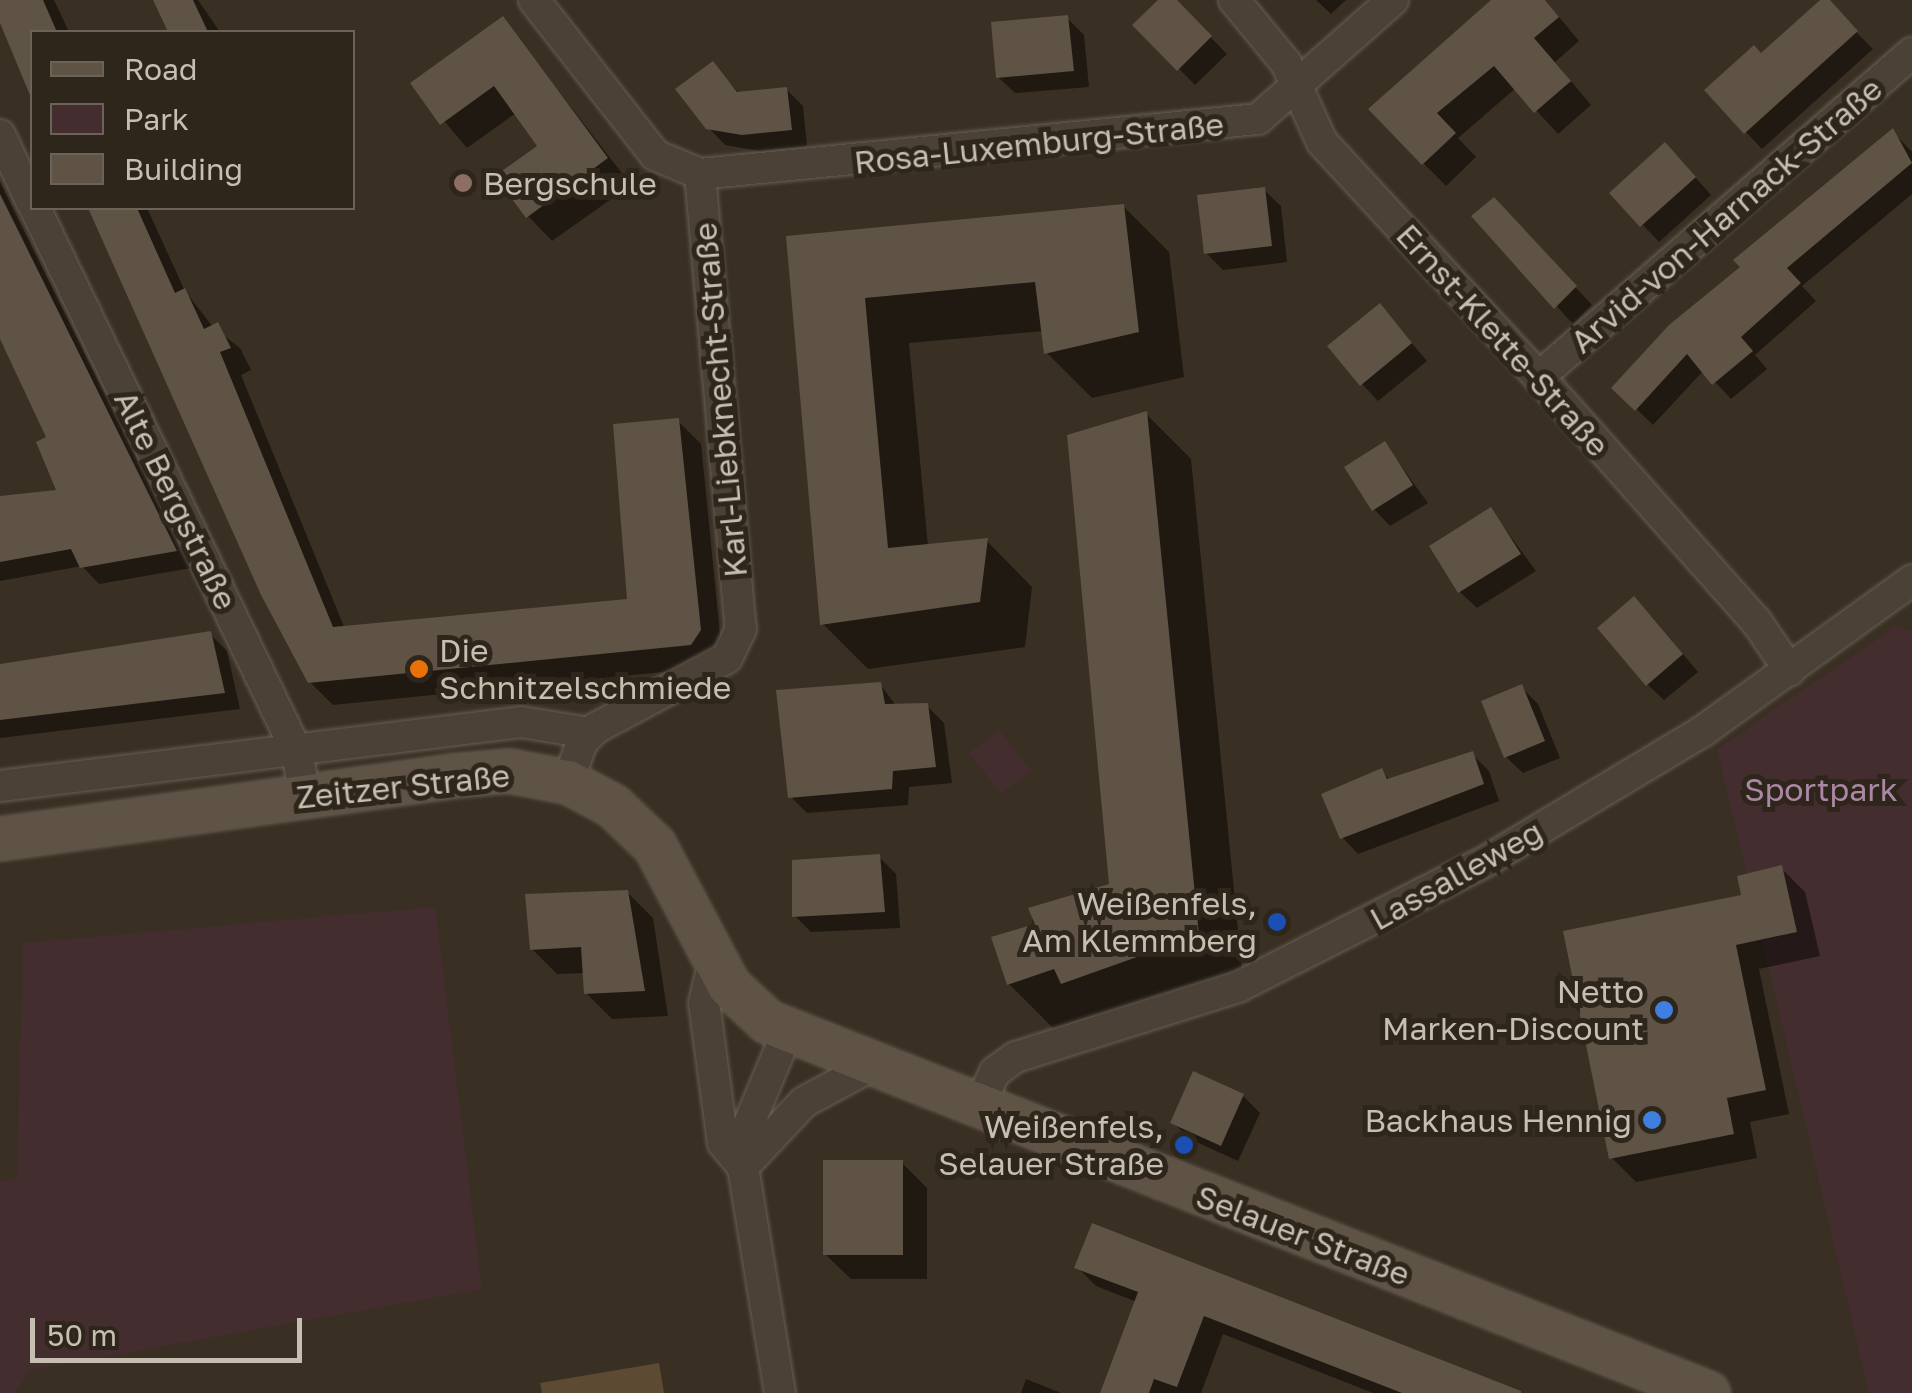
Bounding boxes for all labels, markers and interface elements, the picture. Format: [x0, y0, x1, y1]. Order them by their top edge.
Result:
legend [30, 30, 355, 210]
text: Road [124, 51, 198, 87]
street label: Arvid-von-Harnack-Straße [1562, 69, 1890, 361]
text: Park [124, 101, 189, 137]
street label: Rosa-Luxemburg-Straße [852, 104, 1226, 182]
text: Building [124, 151, 243, 187]
place label: Bergschule [483, 164, 657, 202]
marker: Bergschule [452, 172, 474, 194]
street label: Ernst-Klette-Straße [1389, 216, 1617, 464]
street label: Karl-Liebknecht-Straße [685, 221, 755, 579]
street label: Alte Bergstraße [106, 384, 246, 616]
place label: Die Schnitzelschmiede [439, 632, 731, 707]
marker: Die Schnitzelschmiede [408, 658, 430, 680]
street label: Zeitzer Straße [294, 756, 512, 816]
park label: Sportpark [1744, 770, 1898, 808]
street label: Lassalleweg [1363, 812, 1549, 938]
place label: Weißenfels, Am Klemmberg [1022, 885, 1257, 960]
marker: Weißenfels, Am Klemmberg [1266, 911, 1288, 933]
place label: Netto Marken-Discount [1382, 973, 1644, 1048]
marker: Netto Marken-Discount [1653, 999, 1675, 1021]
place label: Backhaus Hennig [1364, 1101, 1632, 1139]
place label: Weißenfels, Selauer Straße [938, 1108, 1164, 1183]
marker: Backhaus Hennig [1641, 1109, 1663, 1131]
marker: Weißenfels, Selauer Straße [1173, 1134, 1195, 1156]
street label: Selauer Straße [1191, 1177, 1415, 1293]
scale bar [35, 1298, 308, 1360]
text: 50 m [47, 1317, 117, 1353]

